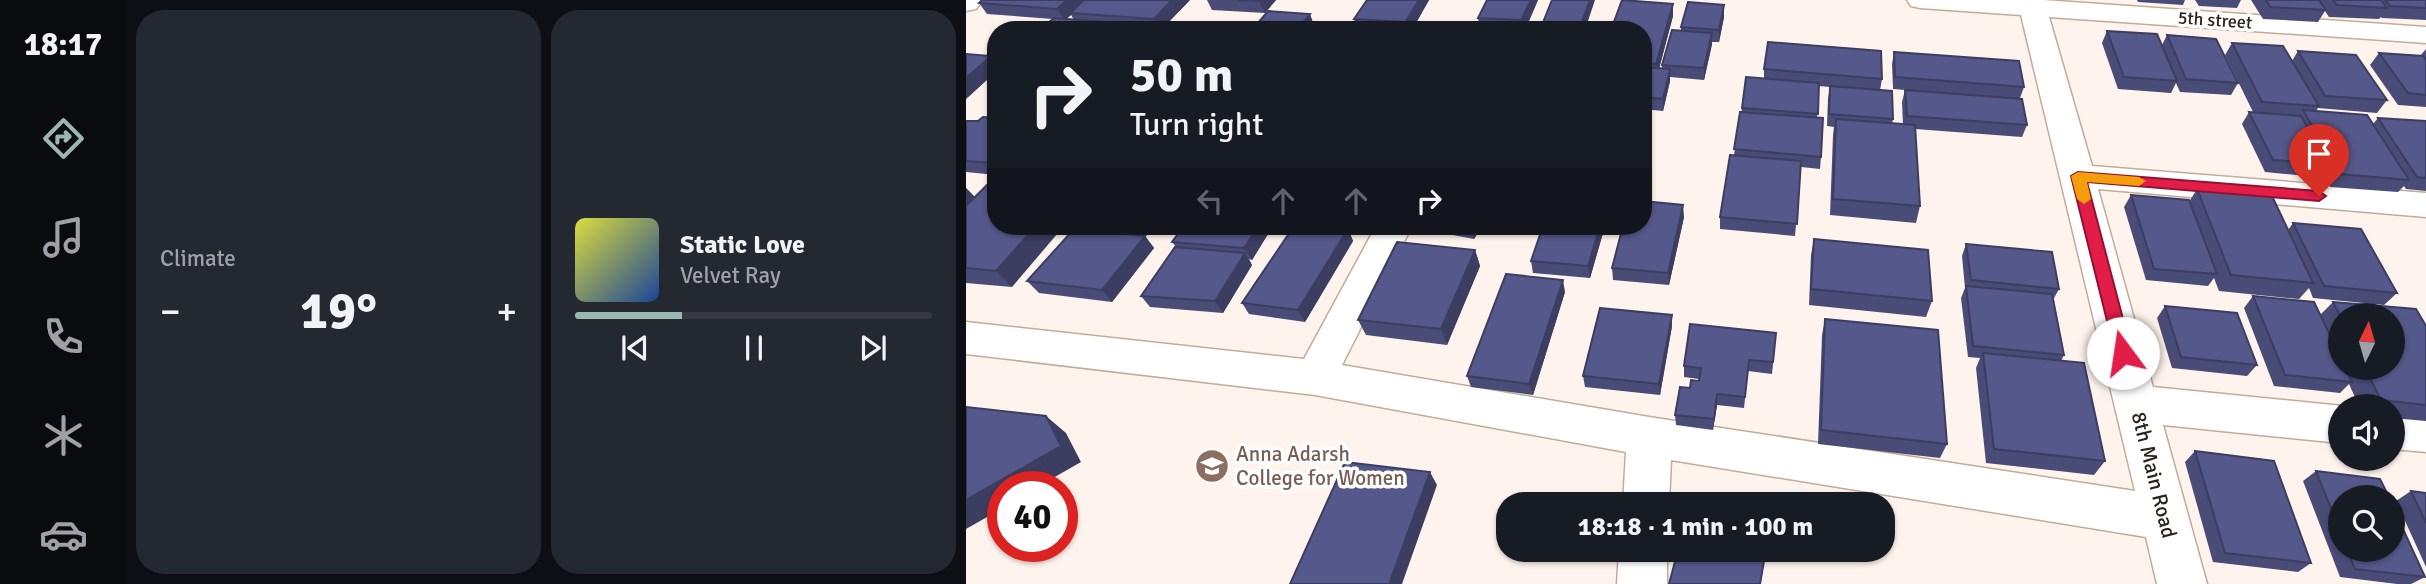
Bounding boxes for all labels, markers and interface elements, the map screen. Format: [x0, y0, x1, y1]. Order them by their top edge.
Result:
street label: 5th street [2177, 6, 2253, 34]
text: 18:17 [24, 25, 102, 64]
text: 50 m [1130, 45, 1233, 105]
icon: right [1015, 49, 1106, 140]
text: Turn right [1130, 105, 1263, 144]
icon: directions [39, 114, 88, 163]
pin [2289, 124, 2349, 196]
icon: arrive [2300, 135, 2338, 173]
icon: left [1191, 182, 1229, 220]
icon: ahead [1264, 182, 1302, 220]
icon: ahead [1337, 182, 1375, 220]
icon: right [1410, 182, 1448, 220]
icon: music [39, 213, 88, 262]
text: Static Love [680, 229, 805, 261]
text: Climate [160, 244, 236, 273]
text: Velvet Ray [680, 261, 781, 290]
text: 19° [300, 279, 377, 343]
text: − [160, 288, 181, 335]
text: + [496, 288, 517, 335]
north arrow [2328, 303, 2404, 380]
map controls [2328, 303, 2405, 562]
icon: phone [39, 312, 88, 361]
position arrow [2086, 316, 2160, 390]
icon: previous [616, 329, 654, 367]
icon: pause [735, 329, 773, 367]
icon: next [854, 329, 892, 367]
button: sound [2328, 394, 2405, 471]
street label: 8th Main Road [2126, 409, 2182, 541]
icon: climate [39, 411, 88, 460]
place label: Anna Adarsh College for Women [1236, 441, 1405, 491]
school or university icon: Anna Adarsh College for Women [1193, 447, 1231, 485]
speed limit sign: 40 [987, 471, 1078, 562]
button: search [2328, 485, 2405, 562]
icon: car [39, 510, 88, 559]
text: 18:18 · 1 min · 100 m [1578, 511, 1813, 543]

